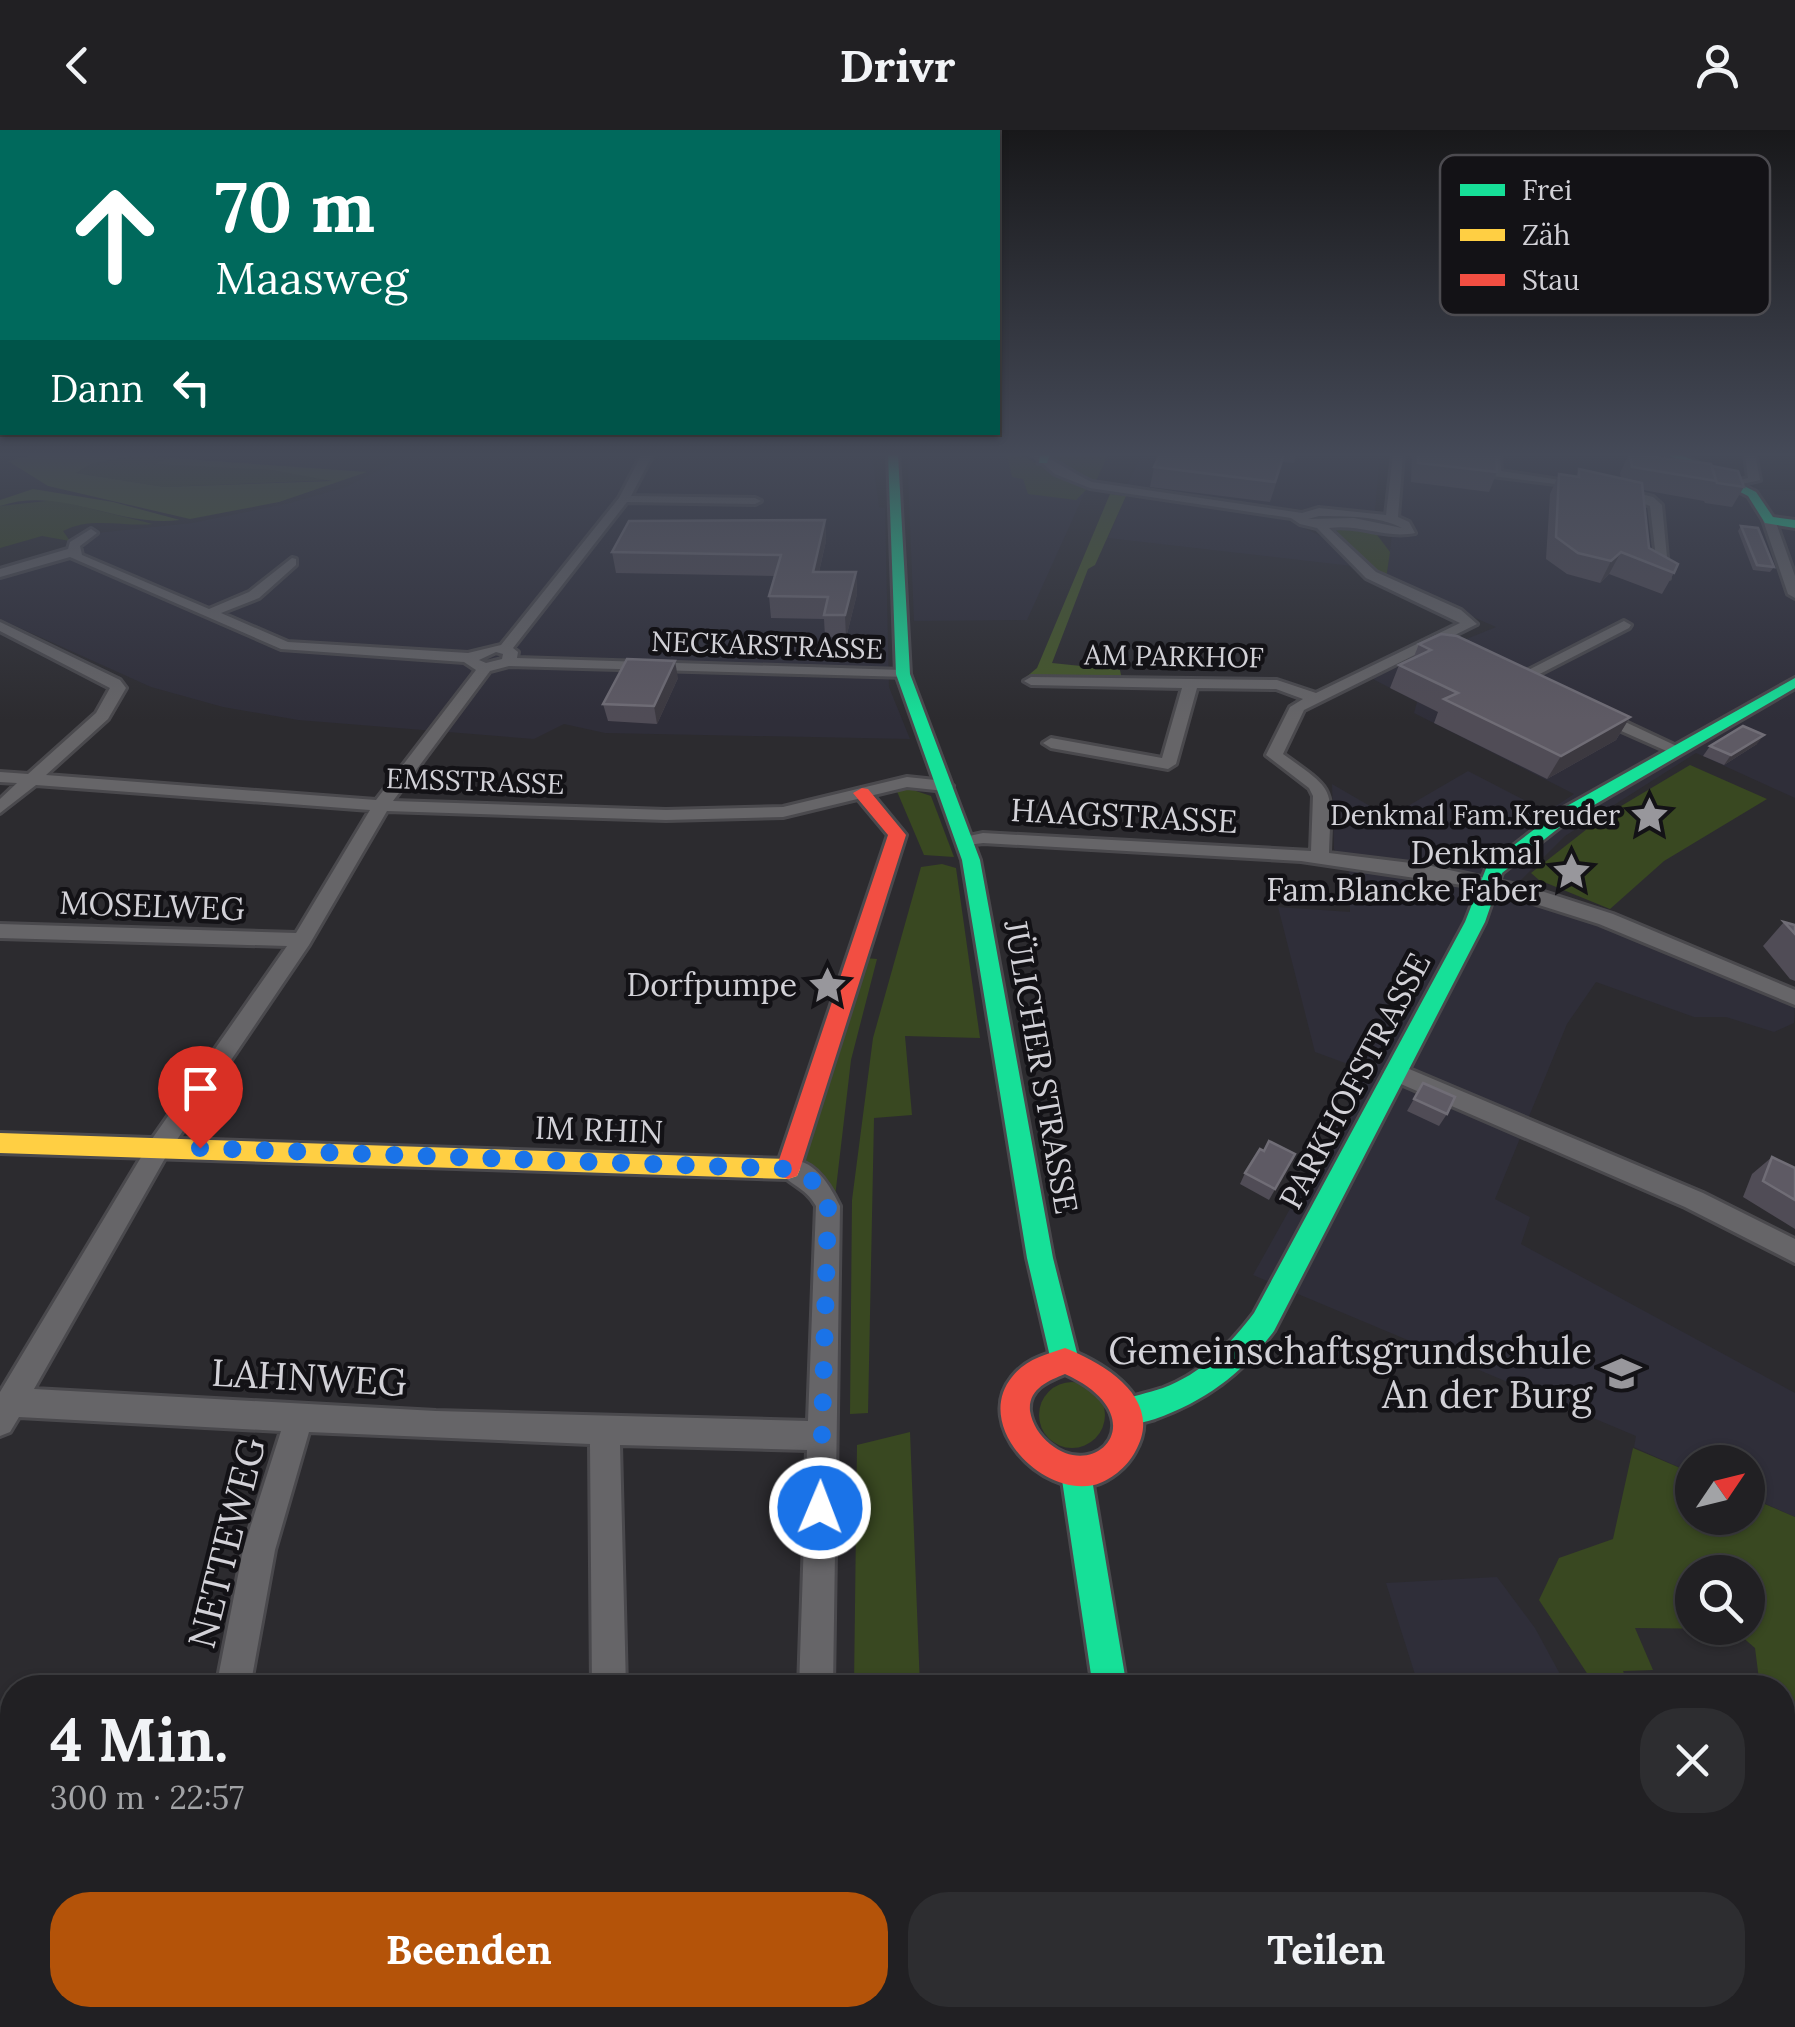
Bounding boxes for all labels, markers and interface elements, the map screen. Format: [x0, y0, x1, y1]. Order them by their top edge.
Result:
text: Drivr [840, 37, 955, 94]
icon: back [50, 38, 105, 93]
icon: person [1690, 38, 1745, 93]
legend [1440, 155, 1770, 315]
text: 70 m [215, 162, 375, 251]
icon: ahead [50, 170, 180, 300]
text: Frei [1522, 172, 1572, 208]
text: Zäh [1522, 217, 1570, 253]
text: Maasweg [215, 249, 408, 306]
text: Stau [1522, 262, 1580, 298]
icon: left [164, 360, 219, 415]
text: Dann [50, 364, 144, 412]
street label: NECKARSTRASSE [650, 623, 884, 667]
street label: AM PARKHOF [1083, 636, 1264, 676]
street label: EMSSTRASSE [385, 760, 565, 802]
street label: HAAGSTRASSE [1010, 789, 1239, 842]
place icon: Denkmal Fam.Kreuder [1629, 794, 1671, 836]
place label: Denkmal Fam.Kreuder [1330, 797, 1620, 833]
place label: Denkmal Fam.Blancke Faber [1266, 832, 1542, 910]
place icon: Denkmal Fam.Blancke Faber [1551, 850, 1593, 892]
street label: MOSELWEG [59, 882, 245, 929]
street label: JÜLICHER STRASSE [995, 916, 1087, 1217]
street label: PARKHOFSTRASSE [1270, 946, 1439, 1216]
place label: Dorfpumpe [627, 964, 797, 1005]
place icon: Dorfpumpe [806, 964, 848, 1006]
pin [158, 1046, 243, 1149]
icon: arrive [173, 1061, 228, 1116]
street label: IM RHIN [534, 1107, 664, 1152]
place label: Gemeinschaftsgrundschule An der Burg [1108, 1326, 1593, 1419]
street label: LAHNWEG [210, 1348, 408, 1406]
school or university icon: Gemeinschaftsgrundschule An der Burg [1601, 1352, 1643, 1394]
street label: NETTEWEG [177, 1432, 275, 1653]
north arrow [1675, 1445, 1765, 1535]
map controls [1675, 1445, 1765, 1645]
position arrow [768, 1456, 872, 1560]
button: search [1675, 1555, 1765, 1645]
text: 4 Min. [50, 1701, 228, 1777]
button: close [1640, 1708, 1745, 1813]
text: 300 m · 22:57 [50, 1777, 244, 1818]
button: Beenden [50, 1892, 888, 2007]
button: Teilen [908, 1892, 1745, 2007]

